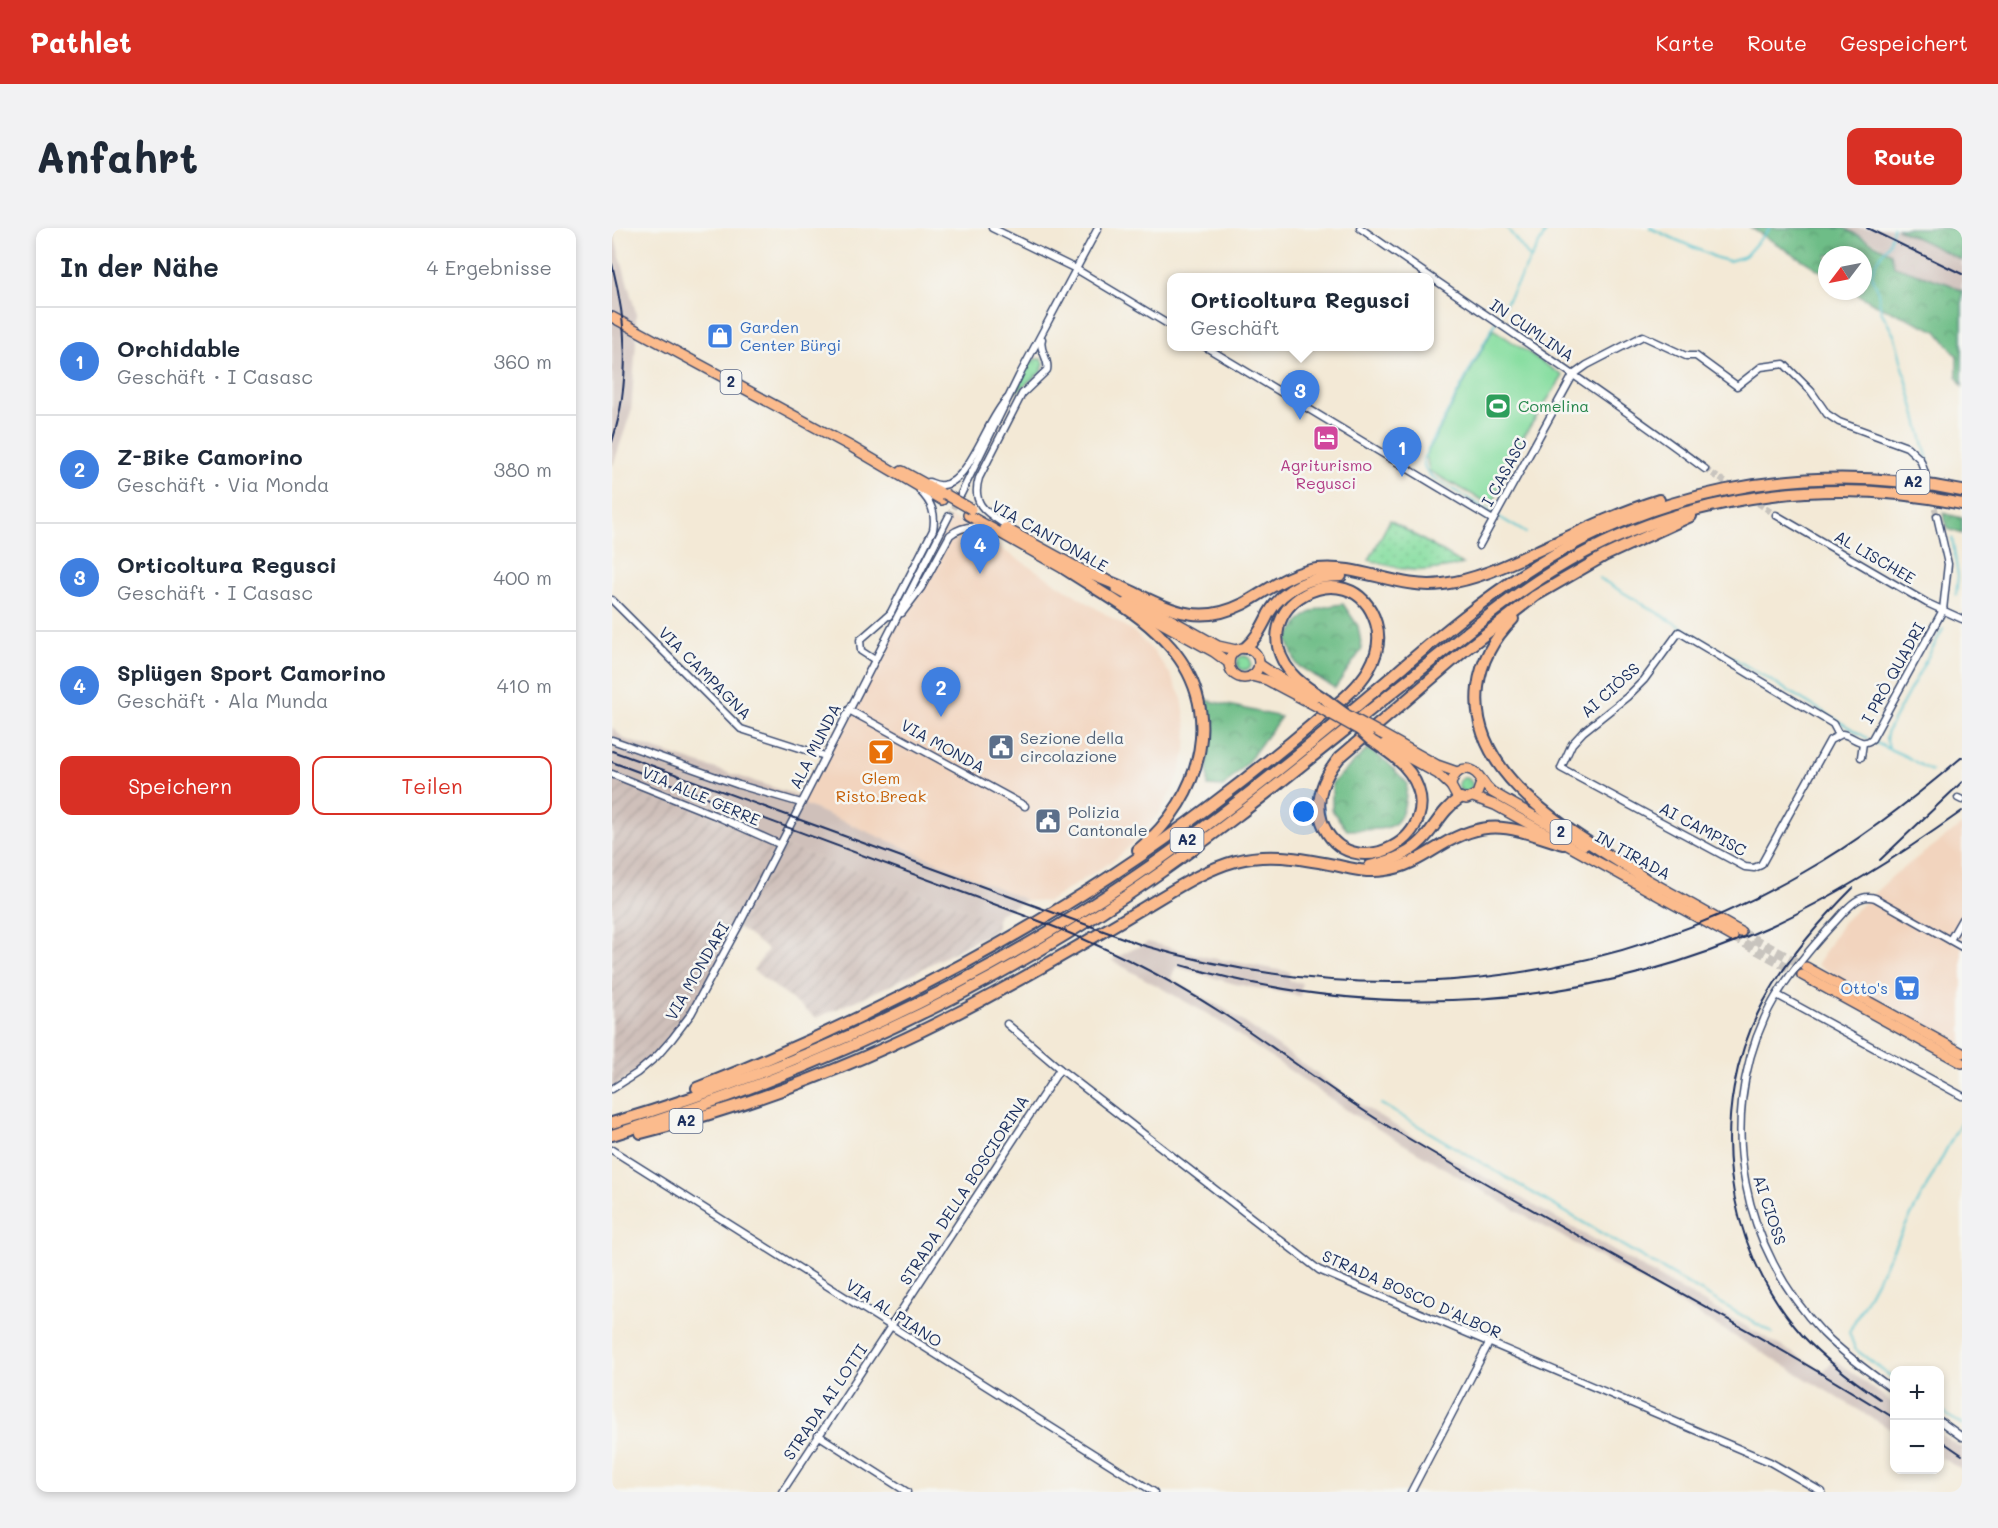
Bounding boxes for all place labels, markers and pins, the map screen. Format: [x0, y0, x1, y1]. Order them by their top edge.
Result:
place label: Garden Center Bürgi [740, 316, 841, 355]
shop icon: Garden Center Bürgi [705, 321, 735, 351]
pin: 3 [1280, 370, 1320, 420]
sports icon: Comelina [1483, 391, 1513, 421]
place label: Comelina [1518, 395, 1589, 416]
hotel icon: Agriturismo Regusci [1311, 423, 1341, 453]
pin: 1 [1382, 428, 1422, 477]
place label: Agriturismo Regusci [1280, 454, 1372, 493]
pin: 4 [960, 524, 1000, 574]
pin: 2 [922, 668, 960, 717]
place label: Sezione della circolazione [1020, 727, 1124, 766]
public building icon: Sezione della circolazione [986, 732, 1016, 762]
bar icon: Glem Risto.Break [866, 737, 896, 767]
place label: Glem Risto.Break [836, 767, 926, 806]
place label: Polizia Cantonale [1068, 801, 1148, 840]
public building icon: Polizia Cantonale [1033, 806, 1063, 836]
supermarket icon: Otto's [1892, 973, 1922, 1003]
place label: Otto's [1840, 977, 1888, 998]

